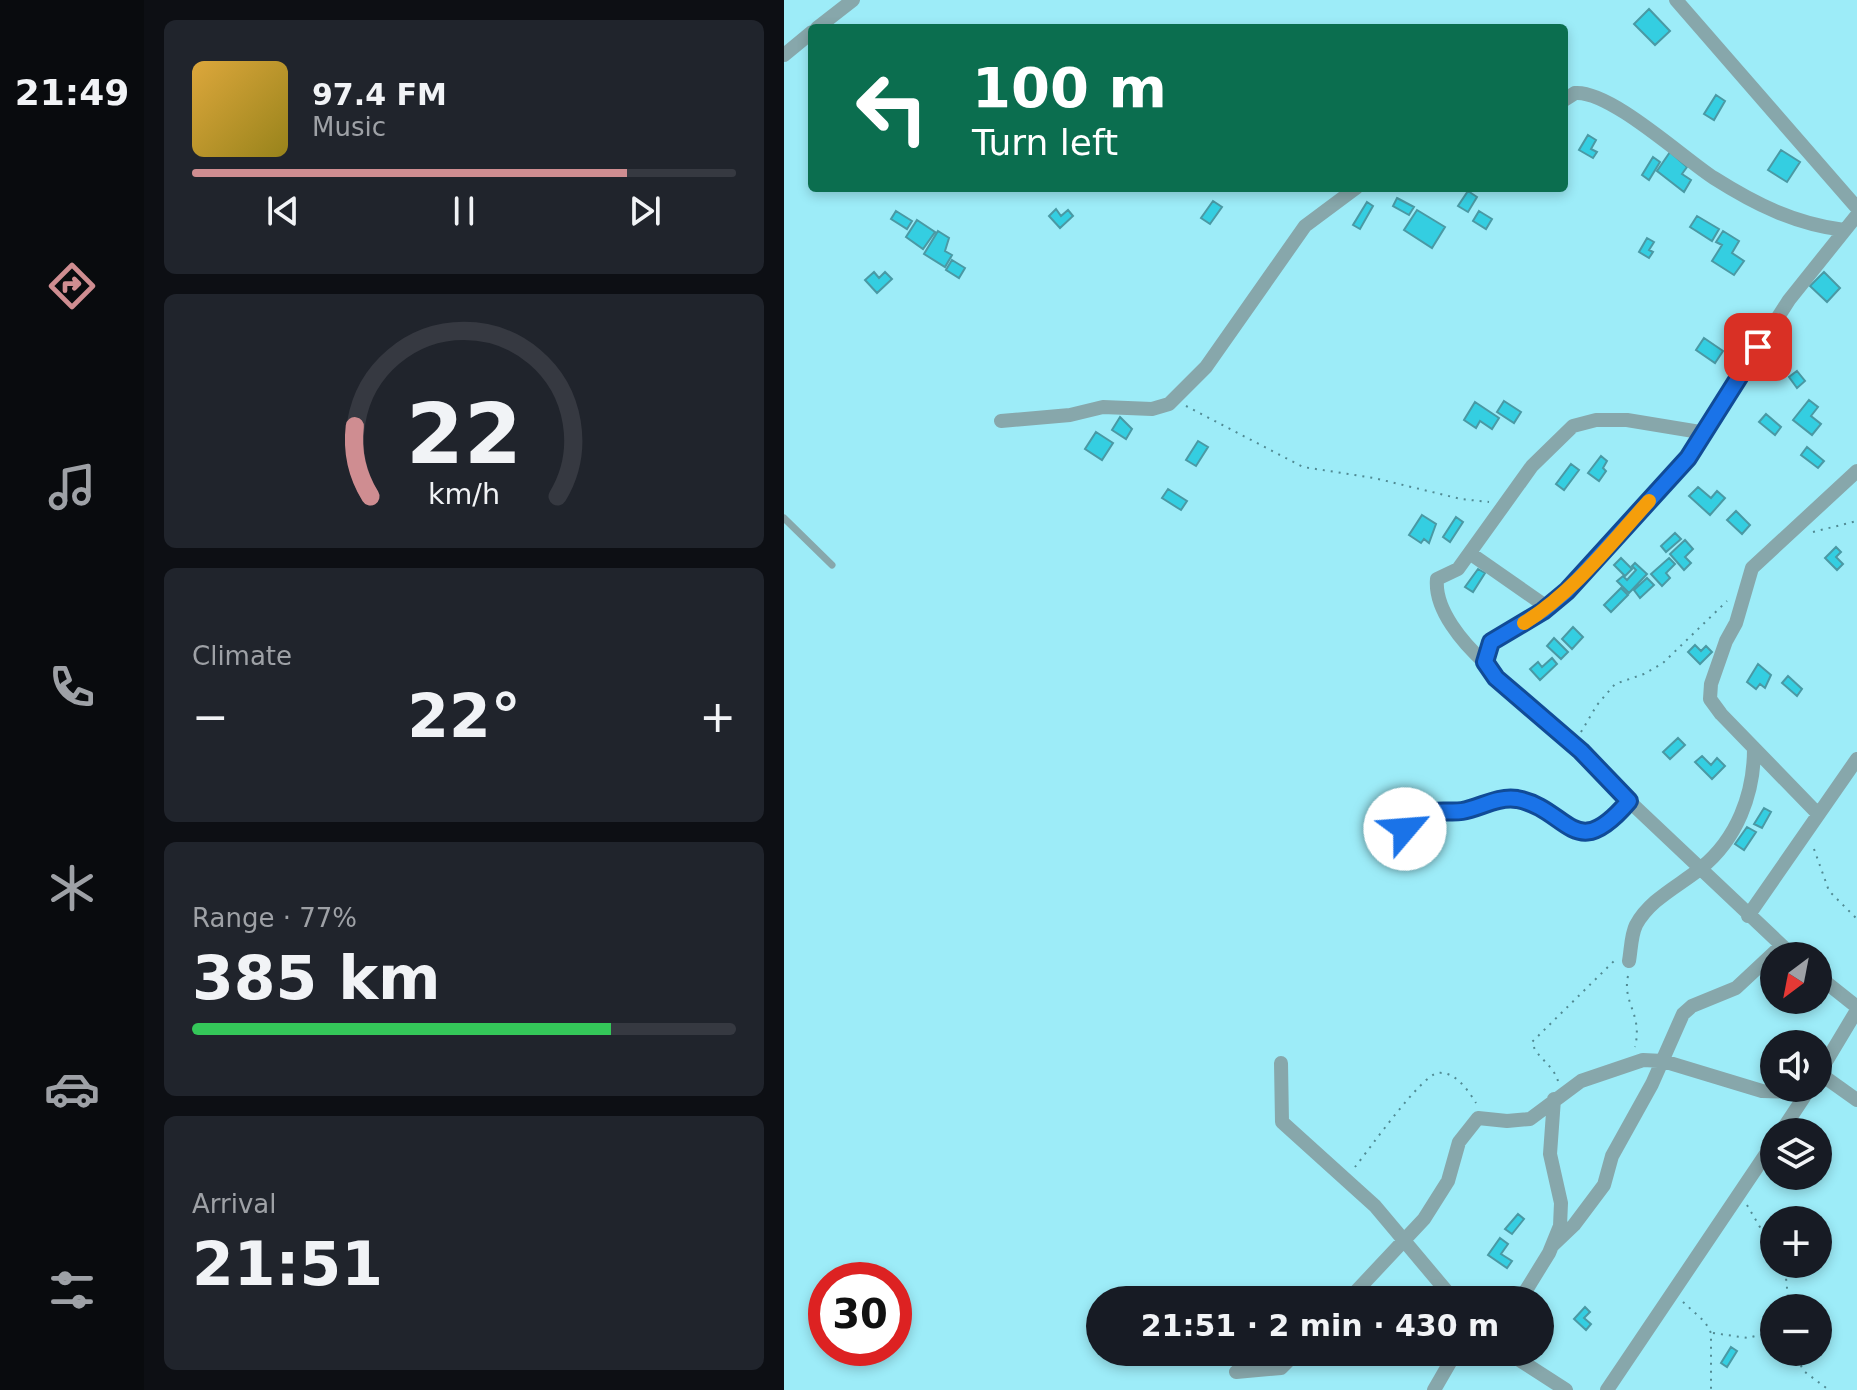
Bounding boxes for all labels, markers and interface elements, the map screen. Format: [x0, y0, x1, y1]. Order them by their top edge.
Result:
text: 100 m [972, 55, 1167, 120]
icon: left [840, 56, 944, 160]
text: 21:49 [15, 72, 129, 113]
text: 97.4 FM [312, 77, 447, 112]
text: Music [312, 112, 386, 142]
text: Turn left [972, 122, 1118, 163]
icon: previous [261, 189, 305, 233]
icon: pause [442, 189, 486, 233]
icon: next [623, 189, 667, 233]
icon: directions [44, 258, 100, 314]
pin [1724, 313, 1792, 381]
icon: arrive [1736, 325, 1780, 369]
text: 22 [406, 386, 522, 483]
icon: music [44, 459, 100, 515]
text: km/h [428, 477, 500, 511]
text: Climate [192, 641, 292, 671]
icon: phone [44, 659, 100, 715]
text: 22° [407, 681, 521, 751]
text: − [192, 691, 229, 742]
text: + [699, 691, 736, 742]
position arrow [1363, 787, 1447, 871]
icon: climate [44, 860, 100, 916]
text: Range · 77% [192, 903, 357, 933]
north arrow [1760, 942, 1832, 1014]
map controls [1760, 942, 1832, 1366]
text: 385 km [192, 943, 441, 1013]
button: sound [1760, 1030, 1832, 1102]
icon: car [44, 1061, 100, 1117]
button: layers [1760, 1118, 1832, 1190]
text: Arrival [192, 1189, 276, 1219]
button: + [1760, 1206, 1832, 1278]
text: 21:51 [192, 1229, 383, 1299]
icon: filters [44, 1262, 100, 1318]
speed limit sign: 30 [808, 1262, 912, 1366]
button: − [1760, 1294, 1832, 1366]
text: 21:51 · 2 min · 430 m [1141, 1308, 1499, 1343]

